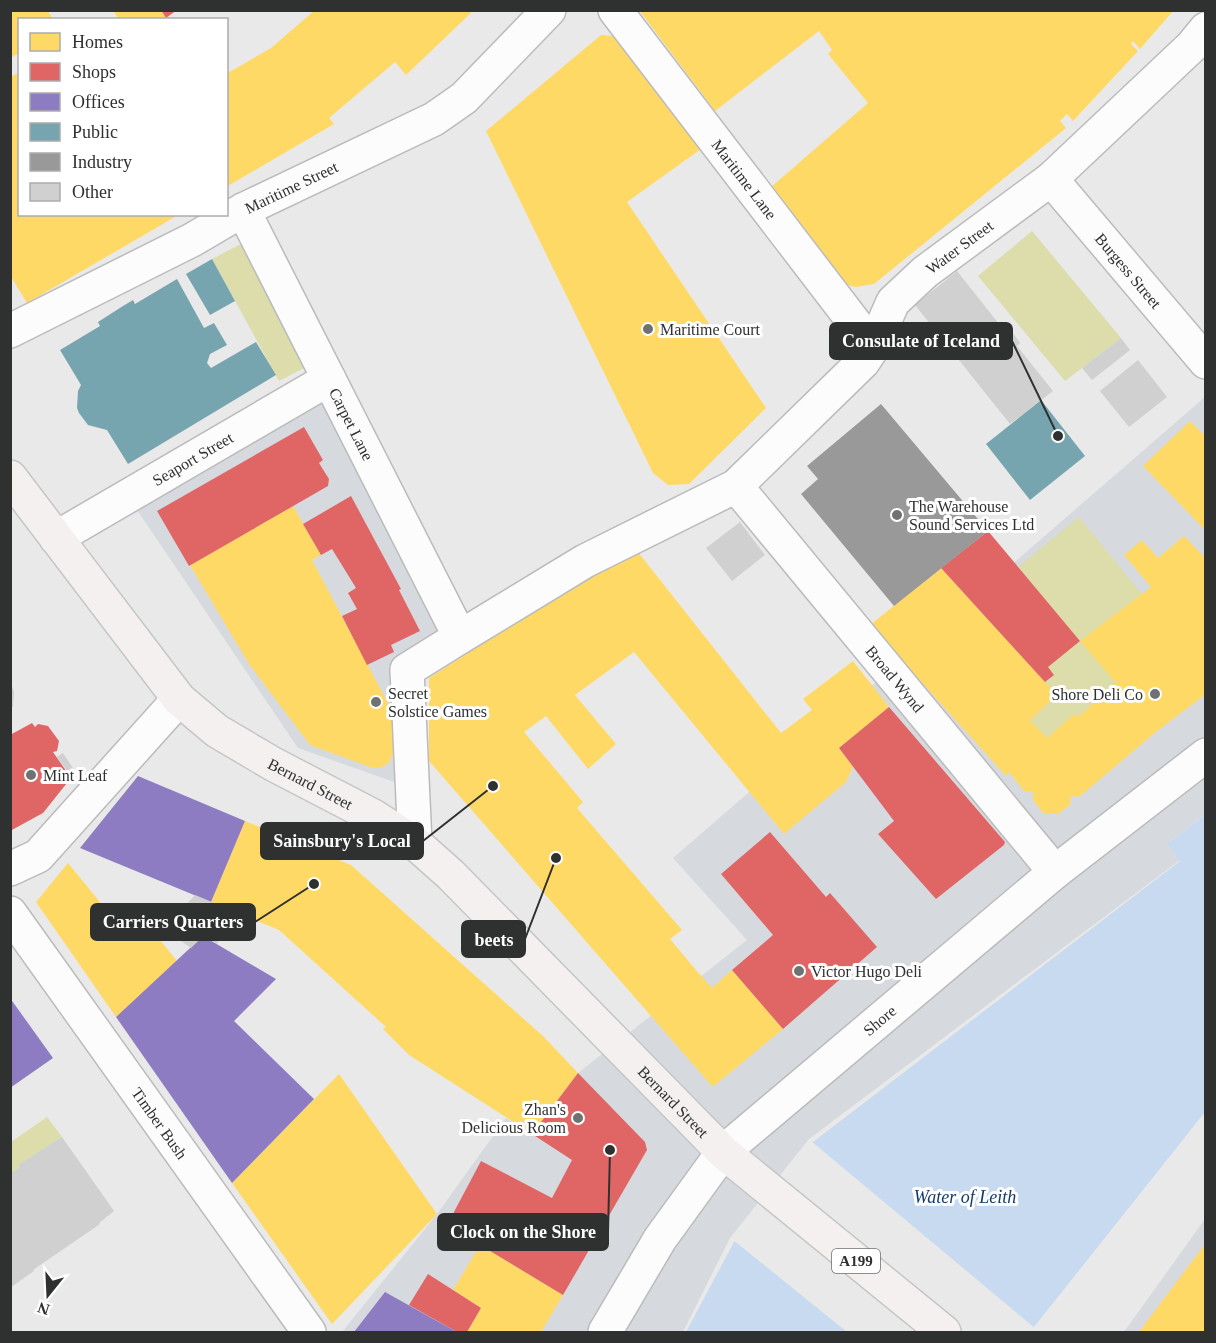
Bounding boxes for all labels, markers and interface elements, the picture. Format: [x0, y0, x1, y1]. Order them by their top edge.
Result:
legend [18, 18, 228, 216]
text: Homes [72, 32, 123, 52]
text: Shops [72, 62, 116, 82]
text: Offices [72, 92, 125, 112]
text: Public [72, 122, 118, 142]
street label: Maritime Lane [708, 136, 780, 223]
text: Industry [72, 152, 132, 172]
street label: Maritime Street [242, 158, 341, 217]
text: Other [72, 182, 113, 202]
street label: Water Street [923, 216, 997, 278]
street label: Burgess Street [1092, 230, 1165, 312]
place label: Maritime Court [660, 321, 761, 338]
marker: Maritime Court [641, 322, 655, 336]
callout: Consulate of Iceland [830, 323, 1012, 359]
text: Consulate of Iceland [842, 331, 1000, 351]
street label: Carpet Lane [326, 385, 377, 463]
street label: Seaport Street [150, 429, 237, 489]
place label: The Warehouse Sound Services Ltd [909, 498, 1034, 533]
marker: The Warehouse Sound Services Ltd [890, 508, 904, 522]
street label: Broad Wynd [863, 642, 927, 716]
place label: Secret Solstice Games [388, 685, 487, 720]
place label: Shore Deli Co [1051, 686, 1143, 703]
marker: Shore Deli Co [1148, 687, 1162, 701]
marker: Secret Solstice Games [369, 695, 383, 709]
street label: Bernard Street [265, 755, 356, 813]
place label: Mint Leaf [43, 767, 108, 784]
marker: Mint Leaf [24, 768, 38, 782]
callout: Sainsbury's Local [261, 823, 423, 859]
text: Sainsbury's Local [273, 831, 411, 851]
callout: Carriers Quarters [91, 904, 255, 940]
text: Carriers Quarters [103, 912, 243, 932]
callout: beets [462, 921, 525, 957]
text: beets [475, 930, 514, 950]
place label: Victor Hugo Deli [811, 963, 923, 981]
marker: Victor Hugo Deli [792, 964, 806, 978]
street label: Shore [860, 1002, 899, 1039]
street label: Bernard Street [634, 1063, 712, 1141]
street label: Timber Bush [128, 1084, 191, 1162]
place label: Zhan's Delicious Room [462, 1101, 567, 1136]
marker: Zhan's Delicious Room [571, 1111, 585, 1125]
water label: Water of Leith [914, 1187, 1016, 1207]
callout: Clock on the Shore [438, 1214, 608, 1250]
text: Clock on the Shore [450, 1222, 596, 1242]
road number: A199 [832, 1249, 880, 1273]
north arrow [18, 1265, 78, 1325]
text: N [35, 1299, 52, 1319]

